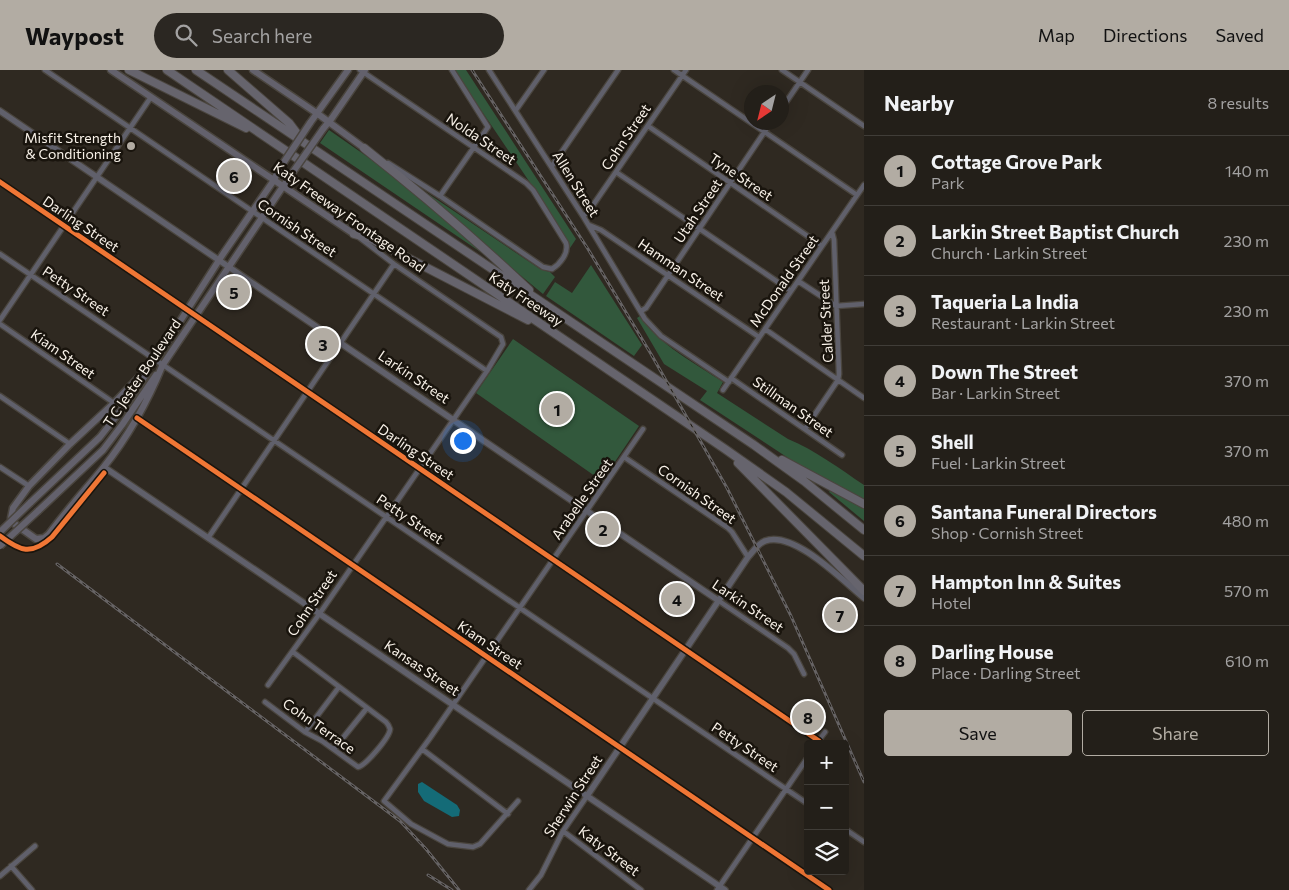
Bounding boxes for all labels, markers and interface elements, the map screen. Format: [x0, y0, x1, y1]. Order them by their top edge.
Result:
search box [154, 13, 504, 58]
text: Waypost [25, 21, 124, 50]
icon: search [172, 21, 200, 49]
text: Search here [212, 24, 312, 47]
text: Map [1038, 24, 1075, 46]
text: Directions [1103, 24, 1187, 46]
text: Saved [1215, 24, 1264, 46]
north arrow [744, 85, 789, 130]
text: Nearby [884, 90, 954, 115]
text: 8 results [1208, 93, 1269, 112]
street label: Cohn Street [597, 100, 654, 173]
street label: Nolda Street [443, 109, 519, 168]
place label: Misfit Strength & Conditioning [24, 129, 121, 162]
marker: Misfit Strength & Conditioning [125, 140, 137, 152]
street label: Allen Street [549, 148, 603, 220]
street label: Tyne Street [706, 149, 776, 204]
text: Cottage Grove Park [931, 150, 1102, 173]
pin: 6 [218, 157, 250, 195]
street label: Katy Freeway Frontage Road [270, 158, 428, 276]
text: 1 [896, 161, 904, 180]
text: 140 m [1225, 161, 1269, 180]
text: Park [931, 173, 964, 192]
street label: Utah Street [670, 175, 725, 246]
street label: Darling Street [40, 192, 123, 255]
street label: Cornish Street [254, 195, 340, 260]
text: Larkin Street Baptist Church [931, 220, 1179, 243]
street label: McDonald Street [746, 231, 822, 330]
text: 2 [895, 231, 905, 250]
text: 230 m [1224, 231, 1269, 250]
street label: Hamman Street [635, 235, 728, 305]
text: Church · Larkin Street [931, 243, 1087, 262]
street label: Petty Street [40, 262, 113, 319]
street label: Katy Freeway [486, 268, 567, 330]
pin: 5 [218, 273, 250, 311]
street label: Calder Street [815, 278, 836, 363]
text: Taqueria La India [931, 290, 1079, 313]
text: 3 [895, 301, 905, 320]
text: 230 m [1224, 301, 1269, 320]
text: Restaurant · Larkin Street [931, 313, 1115, 332]
street label: T C Jester Boulevard [99, 315, 184, 430]
street label: Kiam Street [28, 325, 99, 382]
pin: 3 [307, 325, 339, 363]
street label: Larkin Street [375, 347, 453, 407]
text: Down The Street [931, 360, 1078, 383]
text: 4 [895, 371, 905, 390]
text: 370 m [1224, 371, 1269, 390]
street label: Stillman Street [750, 373, 837, 441]
text: Bar · Larkin Street [931, 383, 1060, 402]
pin: 1 [541, 390, 573, 428]
street label: Darling Street [375, 420, 458, 483]
your location [450, 428, 476, 454]
text: Shell [931, 430, 974, 453]
text: 5 [895, 441, 905, 460]
text: 370 m [1224, 441, 1269, 460]
text: Fuel · Larkin Street [931, 453, 1065, 472]
street label: Arabelle Street [547, 455, 616, 542]
street label: Cornish Street [655, 460, 740, 527]
street label: Petty Street [374, 490, 447, 547]
text: Santana Funeral Directors [931, 500, 1157, 523]
pin: 2 [587, 510, 619, 548]
text: 6 [895, 511, 905, 530]
text: 480 m [1222, 511, 1269, 530]
text: Shop · Cornish Street [931, 523, 1083, 542]
street label: Cohn Street [283, 566, 340, 639]
text: Hampton Inn & Suites [931, 570, 1121, 593]
street label: Larkin Street [709, 576, 787, 636]
pin: 4 [661, 580, 693, 618]
text: 7 [896, 581, 904, 600]
text: 570 m [1224, 581, 1269, 600]
text: Hotel [931, 593, 971, 612]
pin: 7 [824, 596, 856, 634]
street label: Kiam Street [455, 617, 526, 673]
street label: Kansas Street [381, 636, 463, 699]
text: Darling House [931, 640, 1054, 663]
text: 8 [895, 651, 905, 670]
text: 610 m [1225, 651, 1269, 670]
text: Place · Darling Street [931, 663, 1081, 682]
street label: Cohn Terrace [280, 694, 359, 757]
pin: 8 [792, 698, 824, 736]
button: Save [884, 710, 1072, 756]
button: Share [1082, 710, 1269, 756]
street label: Petty Street [709, 718, 782, 775]
map controls [804, 740, 849, 875]
button: + [804, 740, 849, 785]
street label: Sherwin Street [540, 751, 606, 840]
button: − [804, 785, 849, 830]
street label: Katy Street [575, 822, 643, 879]
button: layers [804, 830, 849, 875]

